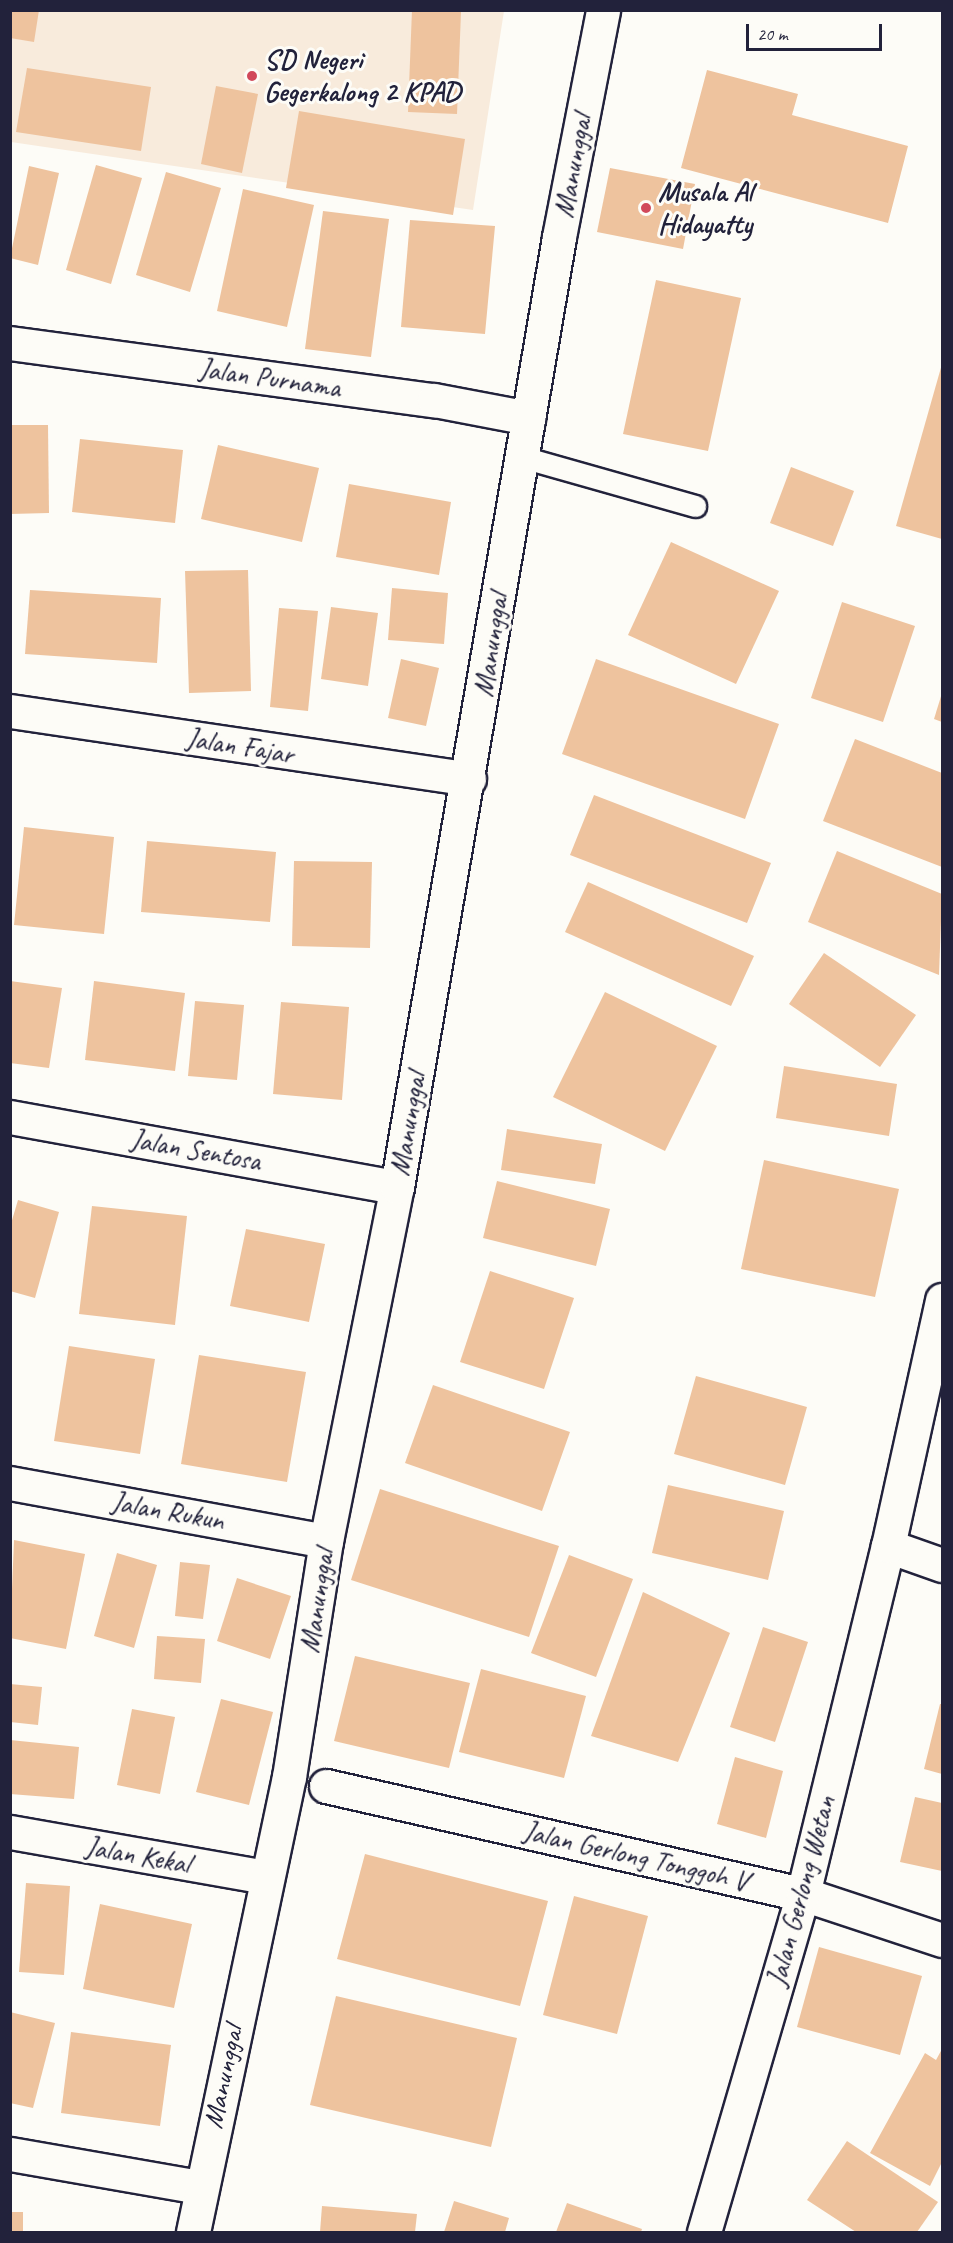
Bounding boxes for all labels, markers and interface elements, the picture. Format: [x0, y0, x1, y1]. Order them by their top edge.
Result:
scale bar [749, 12, 886, 50]
text: 20 m [757, 23, 788, 45]
place label: SD Negeri Gegerkalong 2 KPAD [264, 43, 460, 109]
marker: SD Negeri Gegerkalong 2 KPAD [245, 69, 259, 83]
street label: Manunggal [547, 112, 599, 220]
place label: Musala Al Hidayatty [658, 175, 753, 241]
marker: Musala Al Hidayatty [639, 201, 653, 215]
street label: Jalan Purnama [199, 352, 341, 404]
street label: Manunggal [466, 591, 516, 699]
street label: Jalan Fajar [185, 721, 295, 771]
street label: Manunggal [382, 1070, 434, 1178]
street label: Jalan Sentosa [129, 1122, 263, 1178]
street label: Jalan Rukun [109, 1485, 227, 1537]
street label: Manunggal [292, 1547, 342, 1655]
street label: Jalan Gerlong Wetan [760, 1792, 842, 1990]
street label: Jalan Gerlong Tonggoh V [521, 1814, 751, 1898]
street label: Jalan Kekal [84, 1829, 192, 1881]
street label: Manunggal [196, 2023, 250, 2131]

